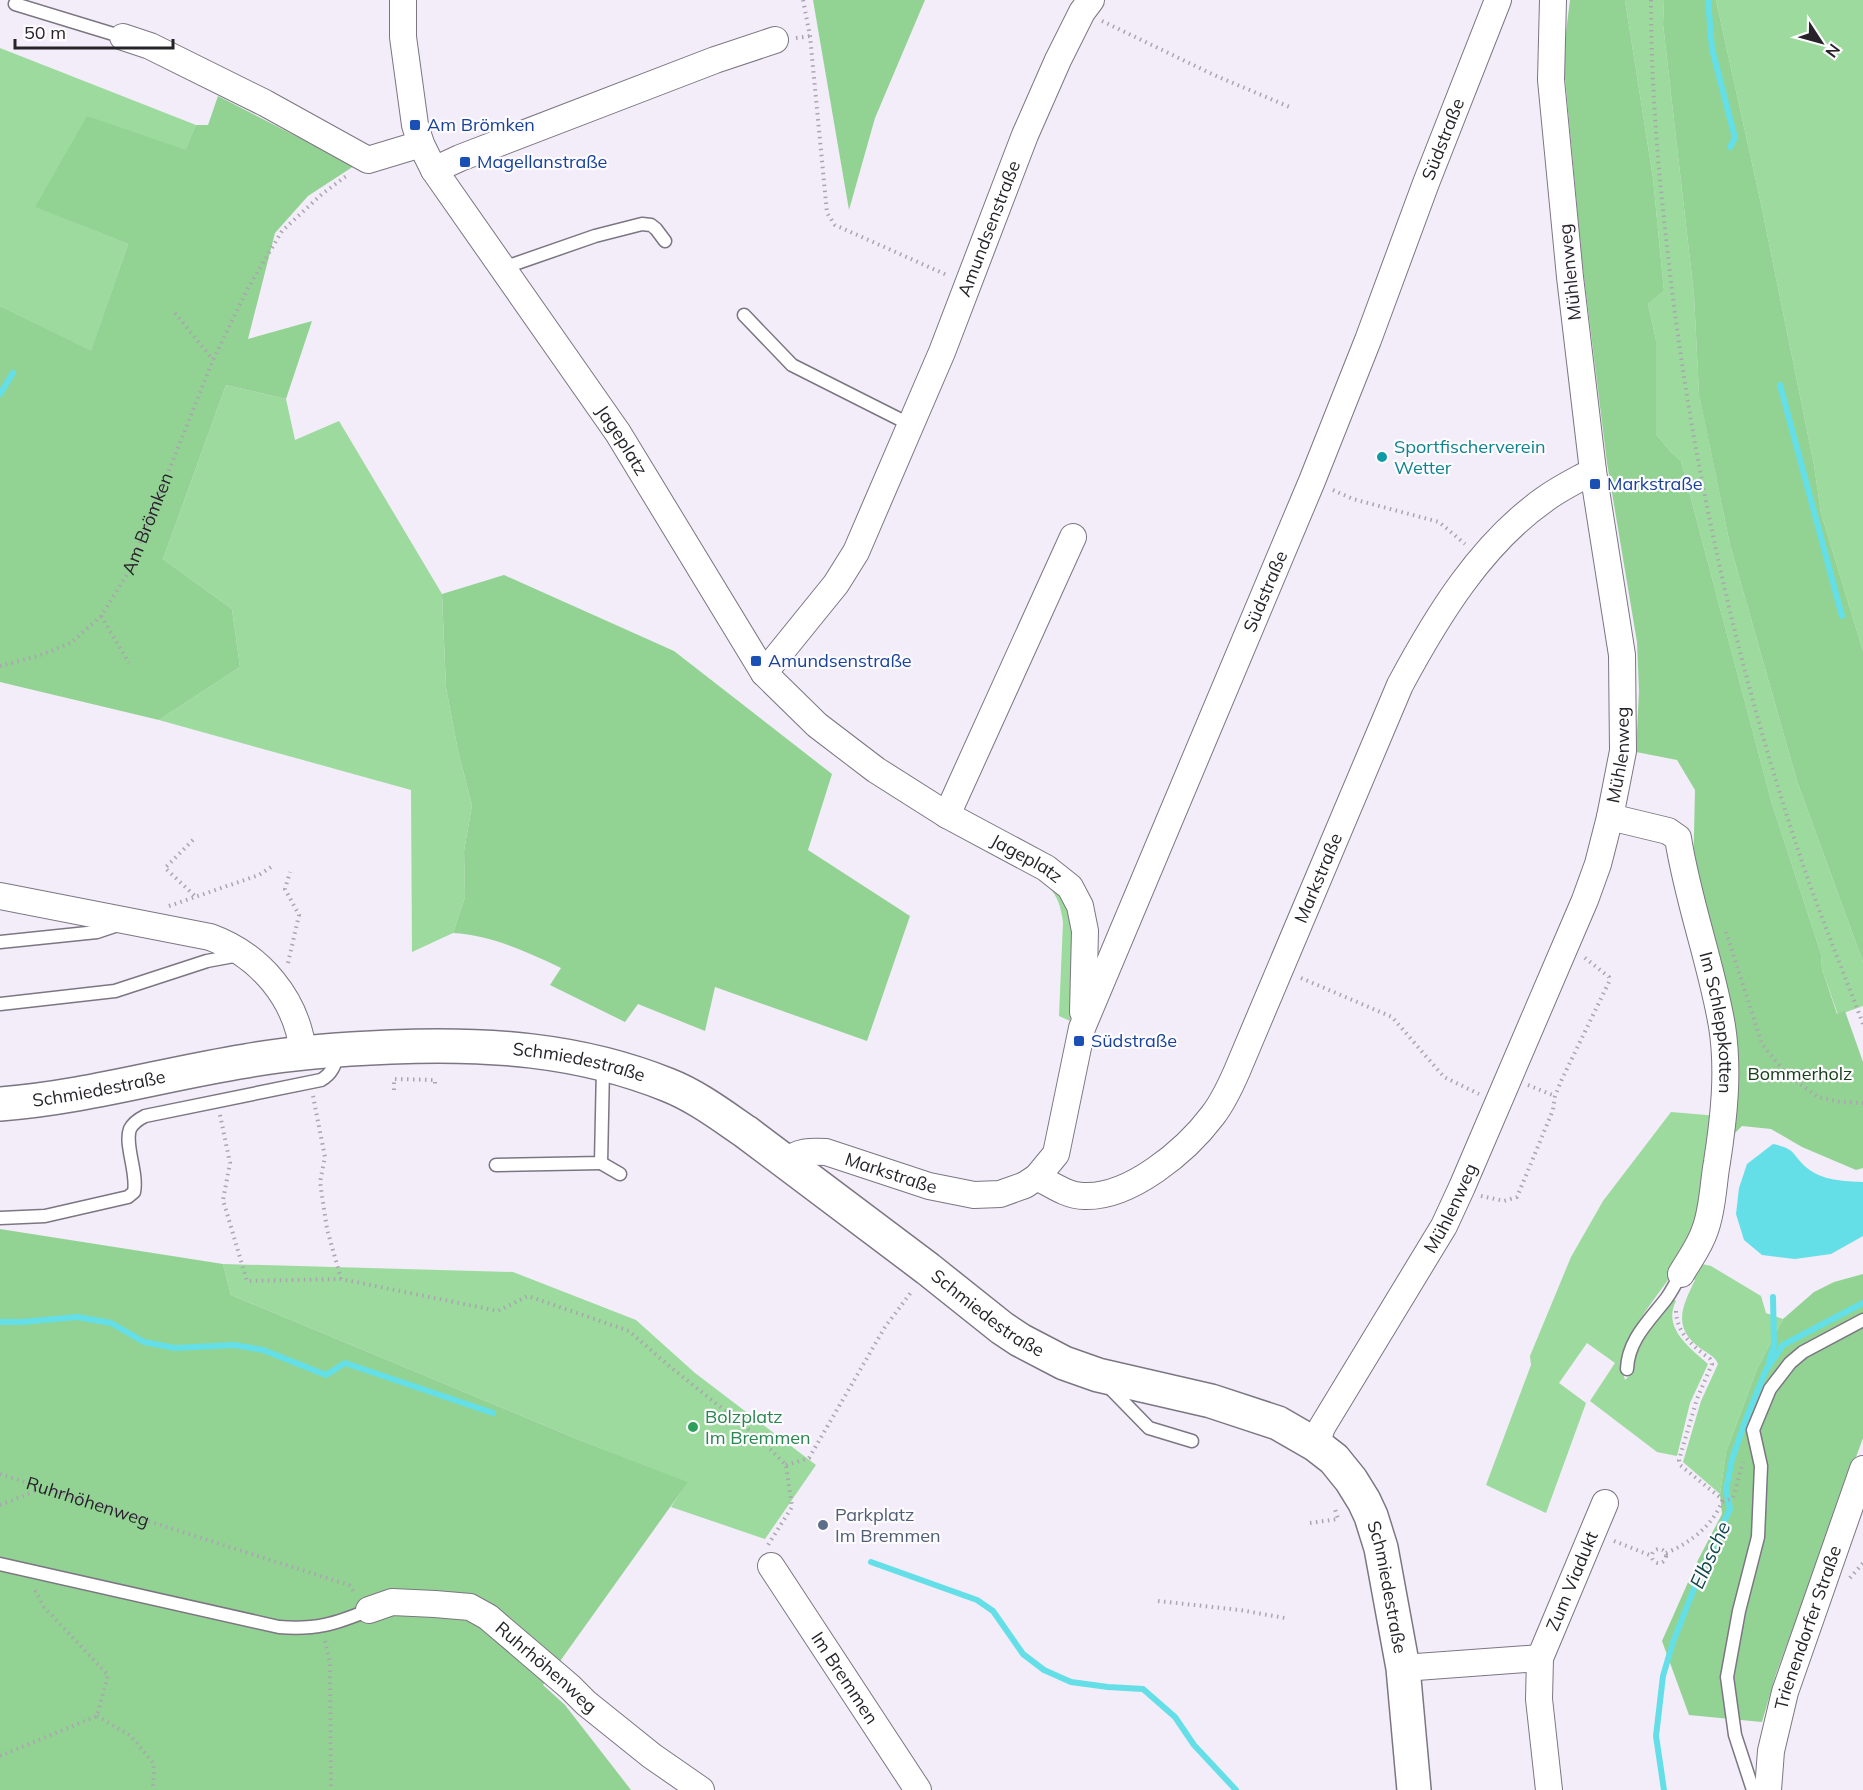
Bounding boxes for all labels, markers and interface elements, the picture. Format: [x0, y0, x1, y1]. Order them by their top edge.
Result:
scale bar [15, 12, 172, 50]
north arrow [1791, 12, 1851, 72]
text: 50 m [24, 21, 66, 44]
text: N [1821, 40, 1845, 62]
street label: Südstraße [1416, 95, 1469, 183]
place label: Am Brömken [427, 113, 535, 136]
marker: Am Brömken [408, 118, 422, 132]
place label: Magellanstraße [477, 150, 607, 173]
marker: Magellanstraße [458, 155, 472, 169]
street label: Amundsenstraße [952, 157, 1025, 300]
street label: Mühlenweg [1553, 223, 1586, 322]
street label: Jageplatz [591, 400, 653, 479]
place label: Sportfischerverein Wetter [1394, 435, 1545, 479]
marker: Sportfischerverein Wetter [1375, 450, 1389, 464]
street label: Am Brömken [117, 469, 178, 578]
place label: Markstraße [1607, 472, 1702, 495]
marker: Markstraße [1588, 477, 1602, 491]
street label: Südstraße [1238, 547, 1292, 635]
place label: Amundsenstraße [768, 649, 912, 672]
marker: Amundsenstraße [749, 654, 763, 668]
street label: Mühlenweg [1601, 707, 1634, 805]
street label: Jageplatz [987, 829, 1068, 888]
street label: Markstraße [1289, 829, 1347, 926]
street label: Im Schleppkotten [1694, 949, 1737, 1094]
place label: Südstraße [1091, 1029, 1177, 1052]
marker: Südstraße [1072, 1034, 1086, 1048]
street label: Schmiedestraße [512, 1037, 648, 1087]
park label: Bommerholz [1748, 1062, 1852, 1085]
street label: Schmiedestraße [31, 1065, 167, 1112]
street label: Markstraße [842, 1147, 939, 1198]
street label: Mühlenweg [1418, 1160, 1482, 1257]
street label: Schmiedestraße [927, 1264, 1048, 1362]
place label: Bolzplatz Im Bremmen [705, 1405, 811, 1449]
marker: Bolzplatz Im Bremmen [686, 1420, 700, 1434]
street label: Ruhrhöhenweg [23, 1471, 152, 1532]
place label: Parkplatz Im Bremmen [835, 1503, 941, 1547]
water label: Elbsche [1684, 1517, 1735, 1592]
marker: Parkplatz Im Bremmen [816, 1518, 830, 1532]
street label: Schmiedestraße [1362, 1518, 1412, 1655]
street label: Zum Viadukt [1541, 1528, 1603, 1634]
street label: Trienendorfer Straße [1769, 1542, 1846, 1712]
street label: Ruhrhöhenweg [491, 1616, 602, 1718]
street label: Im Bremmen [806, 1627, 884, 1728]

